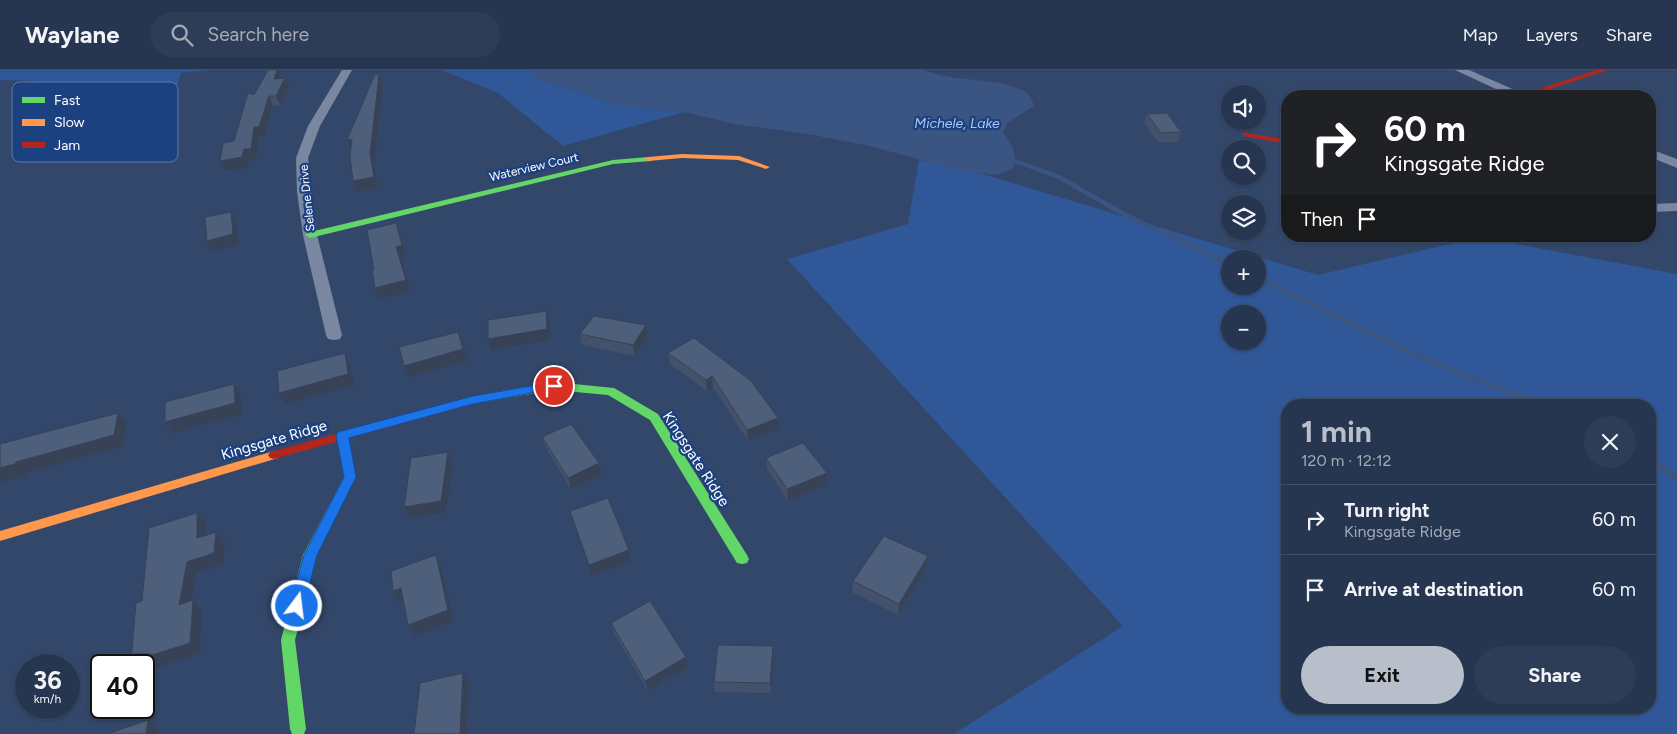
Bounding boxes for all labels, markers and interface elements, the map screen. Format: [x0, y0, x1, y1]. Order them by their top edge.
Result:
search box [150, 12, 500, 57]
text: Waylane [25, 20, 120, 49]
icon: search [168, 21, 196, 49]
text: Search here [208, 23, 309, 46]
text: Map [1463, 24, 1498, 46]
text: Layers [1526, 24, 1578, 46]
text: Share [1606, 24, 1652, 46]
legend [12, 82, 178, 162]
map controls [1221, 85, 1266, 350]
button: sound [1221, 85, 1266, 130]
text: Fast [54, 92, 80, 109]
text: 60 m [1384, 108, 1466, 150]
icon: right [1301, 110, 1366, 175]
text: Slow [54, 114, 85, 131]
water label: Michele, Lake [914, 115, 1000, 132]
text: Jam [54, 137, 80, 154]
button: search [1221, 140, 1266, 185]
street label: Waterview Court [488, 150, 580, 184]
text: Kingsgate Ridge [1384, 150, 1545, 177]
street label: Selene Drive [296, 163, 317, 232]
button: layers [1221, 195, 1266, 240]
icon: arrive [1353, 205, 1381, 233]
text: Then [1301, 208, 1343, 231]
button: + [1221, 250, 1266, 295]
button: − [1221, 305, 1266, 350]
pin [533, 365, 575, 407]
icon: arrive [540, 372, 568, 400]
street label: Kingsgate Ridge [659, 408, 733, 510]
text: 1 min [1301, 413, 1372, 450]
street label: Kingsgate Ridge [219, 416, 329, 464]
button: close [1584, 416, 1636, 468]
text: 120 m · 12:12 [1301, 451, 1392, 470]
text: Turn right [1344, 499, 1430, 522]
icon: right [1301, 506, 1329, 534]
text: 60 m [1592, 508, 1636, 531]
text: Kingsgate Ridge [1344, 522, 1461, 541]
icon: arrive [1301, 576, 1329, 604]
text: Arrive at destination [1344, 578, 1523, 601]
text: 60 m [1592, 578, 1636, 601]
position arrow [270, 579, 322, 631]
button: Exit [1301, 646, 1464, 704]
button: Share [1474, 646, 1636, 704]
speed limit sign: 40 [90, 654, 155, 719]
text: 36 [33, 665, 62, 695]
text: km/h [34, 692, 61, 706]

